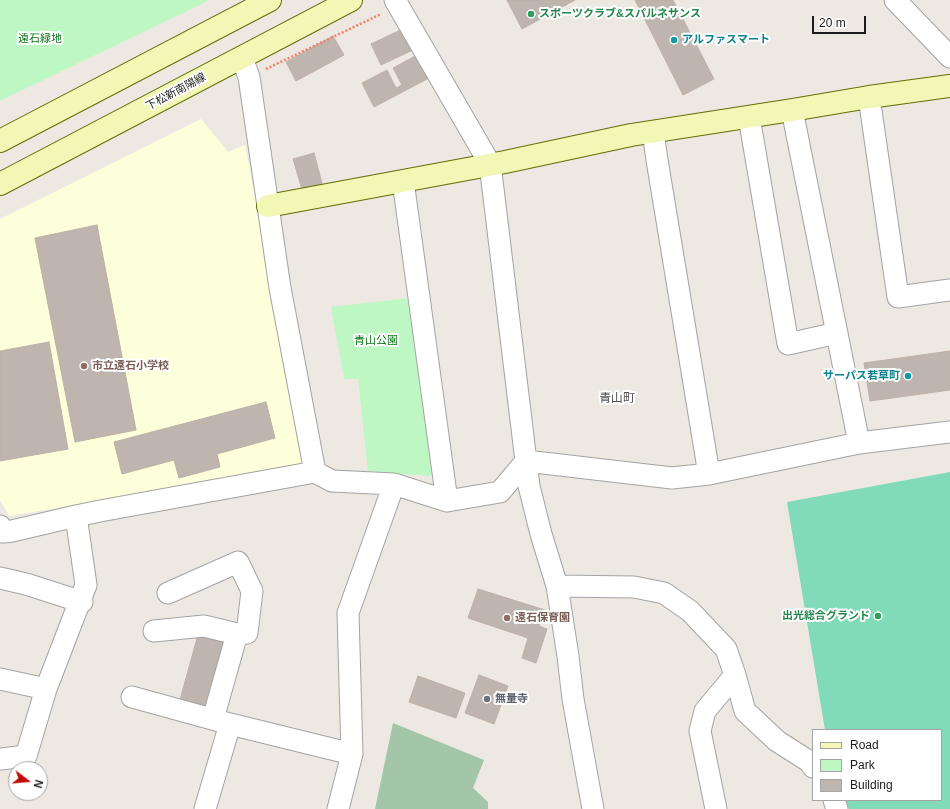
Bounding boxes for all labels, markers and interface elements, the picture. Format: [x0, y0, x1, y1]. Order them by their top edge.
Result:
place label: スポーツクラブ&スパルネサンス [539, 7, 701, 21]
scale bar [814, 8, 868, 34]
marker: スポーツクラブ&スパルネサンス [526, 9, 536, 19]
text: 20 m [819, 16, 846, 30]
park label: 遠石緑地 [18, 32, 62, 46]
place label: アルファスマート [682, 33, 770, 47]
marker: アルファスマート [669, 35, 679, 45]
street label: 下松新南陽線 [144, 71, 208, 113]
park label: 青山公園 [354, 334, 398, 348]
place label: 市立遠石小学校 [92, 359, 169, 373]
marker: 市立遠石小学校 [79, 361, 89, 371]
place label: サーパス若草町 [823, 369, 900, 383]
marker: サーパス若草町 [903, 371, 913, 381]
district label: 青山町 [599, 392, 635, 406]
place label: 出光総合グランド [782, 609, 870, 623]
place label: 遠石保育園 [515, 611, 570, 625]
marker: 出光総合グランド [873, 611, 883, 621]
marker: 遠石保育園 [502, 613, 512, 623]
place label: 無量寺 [495, 692, 528, 706]
marker: 無量寺 [482, 694, 492, 704]
legend [812, 729, 942, 801]
text: Road [850, 738, 879, 752]
text: Park [850, 758, 875, 772]
north arrow [8, 761, 48, 801]
text: Building [850, 778, 893, 792]
text: N [32, 779, 45, 790]

